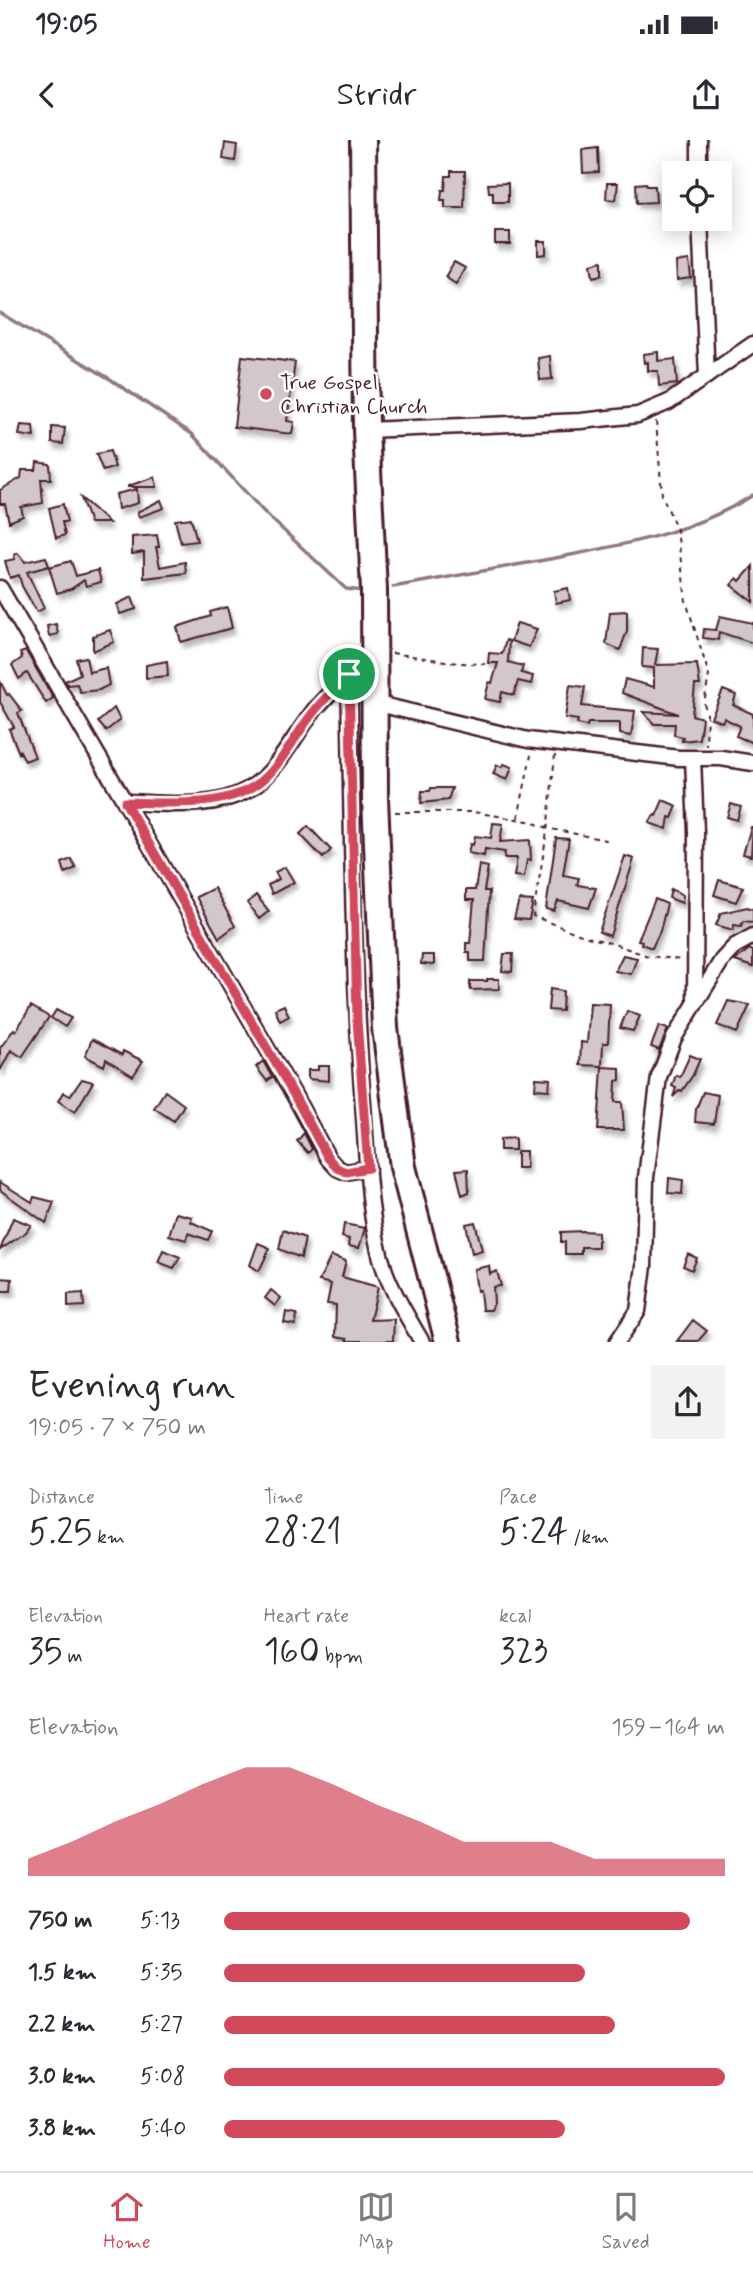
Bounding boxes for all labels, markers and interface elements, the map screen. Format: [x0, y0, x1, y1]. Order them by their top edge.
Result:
text: 19:05 [35, 8, 97, 42]
text: Stridr [337, 74, 416, 116]
icon: back [28, 76, 66, 114]
icon: share [687, 76, 725, 114]
map controls [662, 161, 732, 231]
button: locate [662, 161, 732, 231]
place label: True Gospel Christian Church [280, 369, 428, 421]
marker: True Gospel Christian Church [258, 386, 274, 402]
pin [319, 644, 379, 704]
icon: arrive [330, 655, 368, 693]
text: Evening run [28, 1362, 235, 1411]
button: share [651, 1365, 725, 1439]
text: 19:05 · 7 × 750 m [28, 1413, 206, 1443]
text: Distance [28, 1485, 95, 1510]
text: Time [264, 1485, 303, 1510]
text: Pace [499, 1485, 537, 1510]
text: 5.25 [28, 1510, 92, 1556]
text: 28:21 [264, 1510, 342, 1556]
text: 5:24 [499, 1510, 568, 1556]
text: km [92, 1525, 125, 1550]
text: /km [568, 1525, 609, 1550]
text: Elevation [28, 1604, 103, 1629]
text: Heart rate [264, 1604, 349, 1629]
text: kcal [499, 1604, 531, 1629]
text: 35 [28, 1629, 62, 1675]
text: 160 [264, 1629, 320, 1675]
text: 323 [499, 1629, 548, 1675]
text: m [62, 1644, 83, 1669]
text: bpm [320, 1644, 363, 1669]
text: Elevation [28, 1713, 119, 1743]
text: 159–164 m [612, 1713, 725, 1743]
text: 750 m [28, 1906, 93, 1936]
text: 5:13 [140, 1906, 180, 1936]
text: 1.5 km [28, 1958, 97, 1988]
text: 5:35 [140, 1958, 183, 1988]
text: 2.2 km [28, 2010, 95, 2040]
text: 5:27 [140, 2010, 183, 2040]
text: 3.0 km [28, 2062, 96, 2092]
text: 5:08 [140, 2062, 185, 2092]
text: 3.8 km [28, 2114, 96, 2144]
text: 5:40 [140, 2114, 186, 2144]
tab: Home [103, 2188, 151, 2255]
tab: Map [357, 2188, 395, 2255]
tab: Saved [602, 2188, 650, 2255]

